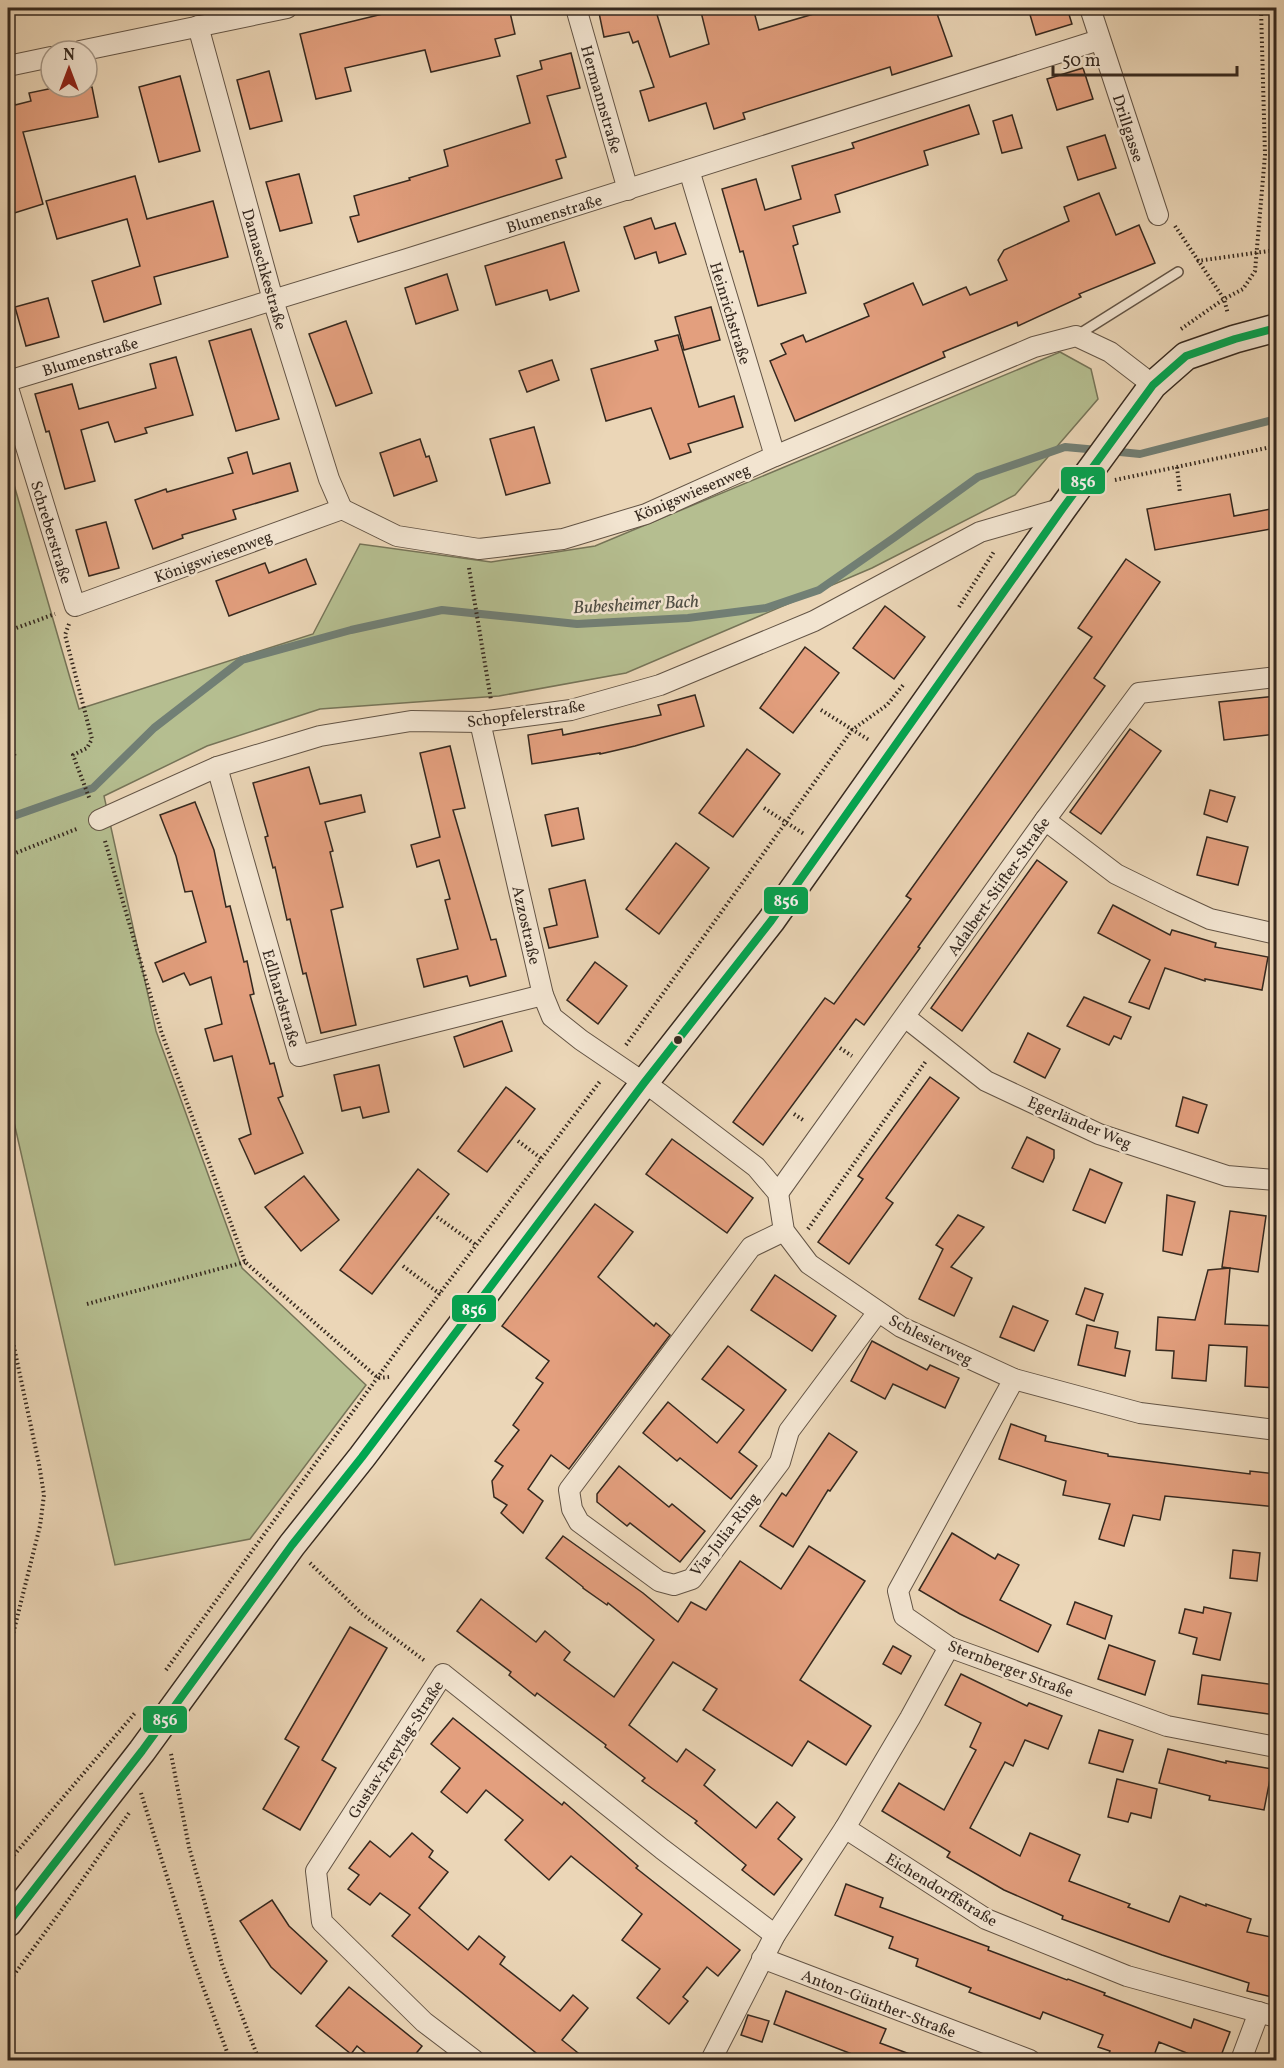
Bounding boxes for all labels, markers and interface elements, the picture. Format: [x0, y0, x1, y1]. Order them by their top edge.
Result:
north arrow [39, 39, 99, 99]
scale bar [1053, 39, 1238, 77]
street label: Hermannstraße [574, 43, 626, 156]
text: N [63, 45, 75, 67]
text: 50 m [1062, 49, 1101, 74]
street label: Drillgasse [1106, 92, 1148, 165]
street label: Blumenstraße [504, 190, 605, 240]
street label: Damaschkestraße [235, 206, 291, 333]
street label: Heinrichstraße [703, 260, 755, 368]
street label: Blumenstraße [40, 333, 141, 383]
street label: Königswiesenweg [631, 460, 754, 528]
line badge: 856 [1060, 466, 1106, 495]
text: 856 [1071, 472, 1096, 494]
street label: Schreberstraße [24, 478, 76, 587]
street label: Königswiesenweg [152, 526, 276, 589]
water label: Bubesheimer Bach [572, 590, 700, 621]
street label: Schopfelerstraße [466, 696, 587, 734]
street label: Adalbert-Stifter-Straße [943, 813, 1056, 961]
street label: Azzostraße [505, 884, 545, 967]
line badge: 856 [763, 886, 809, 915]
text: 856 [774, 891, 799, 913]
street label: Edlhardstraße [256, 947, 305, 1050]
unlabelled marker [672, 1034, 684, 1046]
street label: Egerländer Weg [1024, 1092, 1135, 1156]
line badge: 856 [451, 1294, 497, 1323]
text: 856 [462, 1300, 487, 1322]
street label: Schlesierweg [884, 1310, 976, 1371]
street label: Via-Julia-Ring [686, 1489, 765, 1582]
street label: Sternberger Straße [944, 1636, 1076, 1704]
street label: Gustav-Freytag-Straße [344, 1677, 450, 1824]
line badge: 856 [142, 1705, 188, 1734]
text: 856 [153, 1710, 178, 1732]
street label: Eichendorffstraße [881, 1849, 1001, 1933]
street label: Anton-Günther-Straße [798, 1965, 959, 2045]

